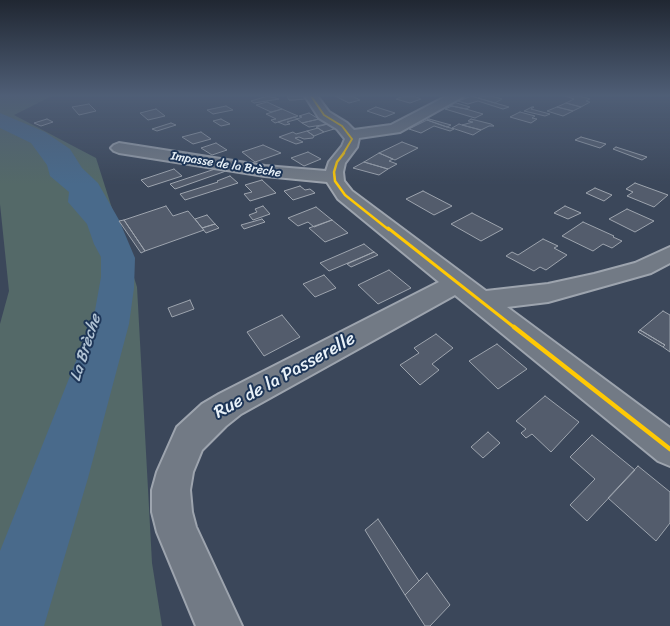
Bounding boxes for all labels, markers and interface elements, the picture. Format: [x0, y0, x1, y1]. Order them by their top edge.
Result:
street label: Impasse de la Brèche [170, 149, 282, 181]
water label: La Brèche [66, 312, 106, 384]
street label: Rue de la Passerelle [211, 328, 359, 424]

